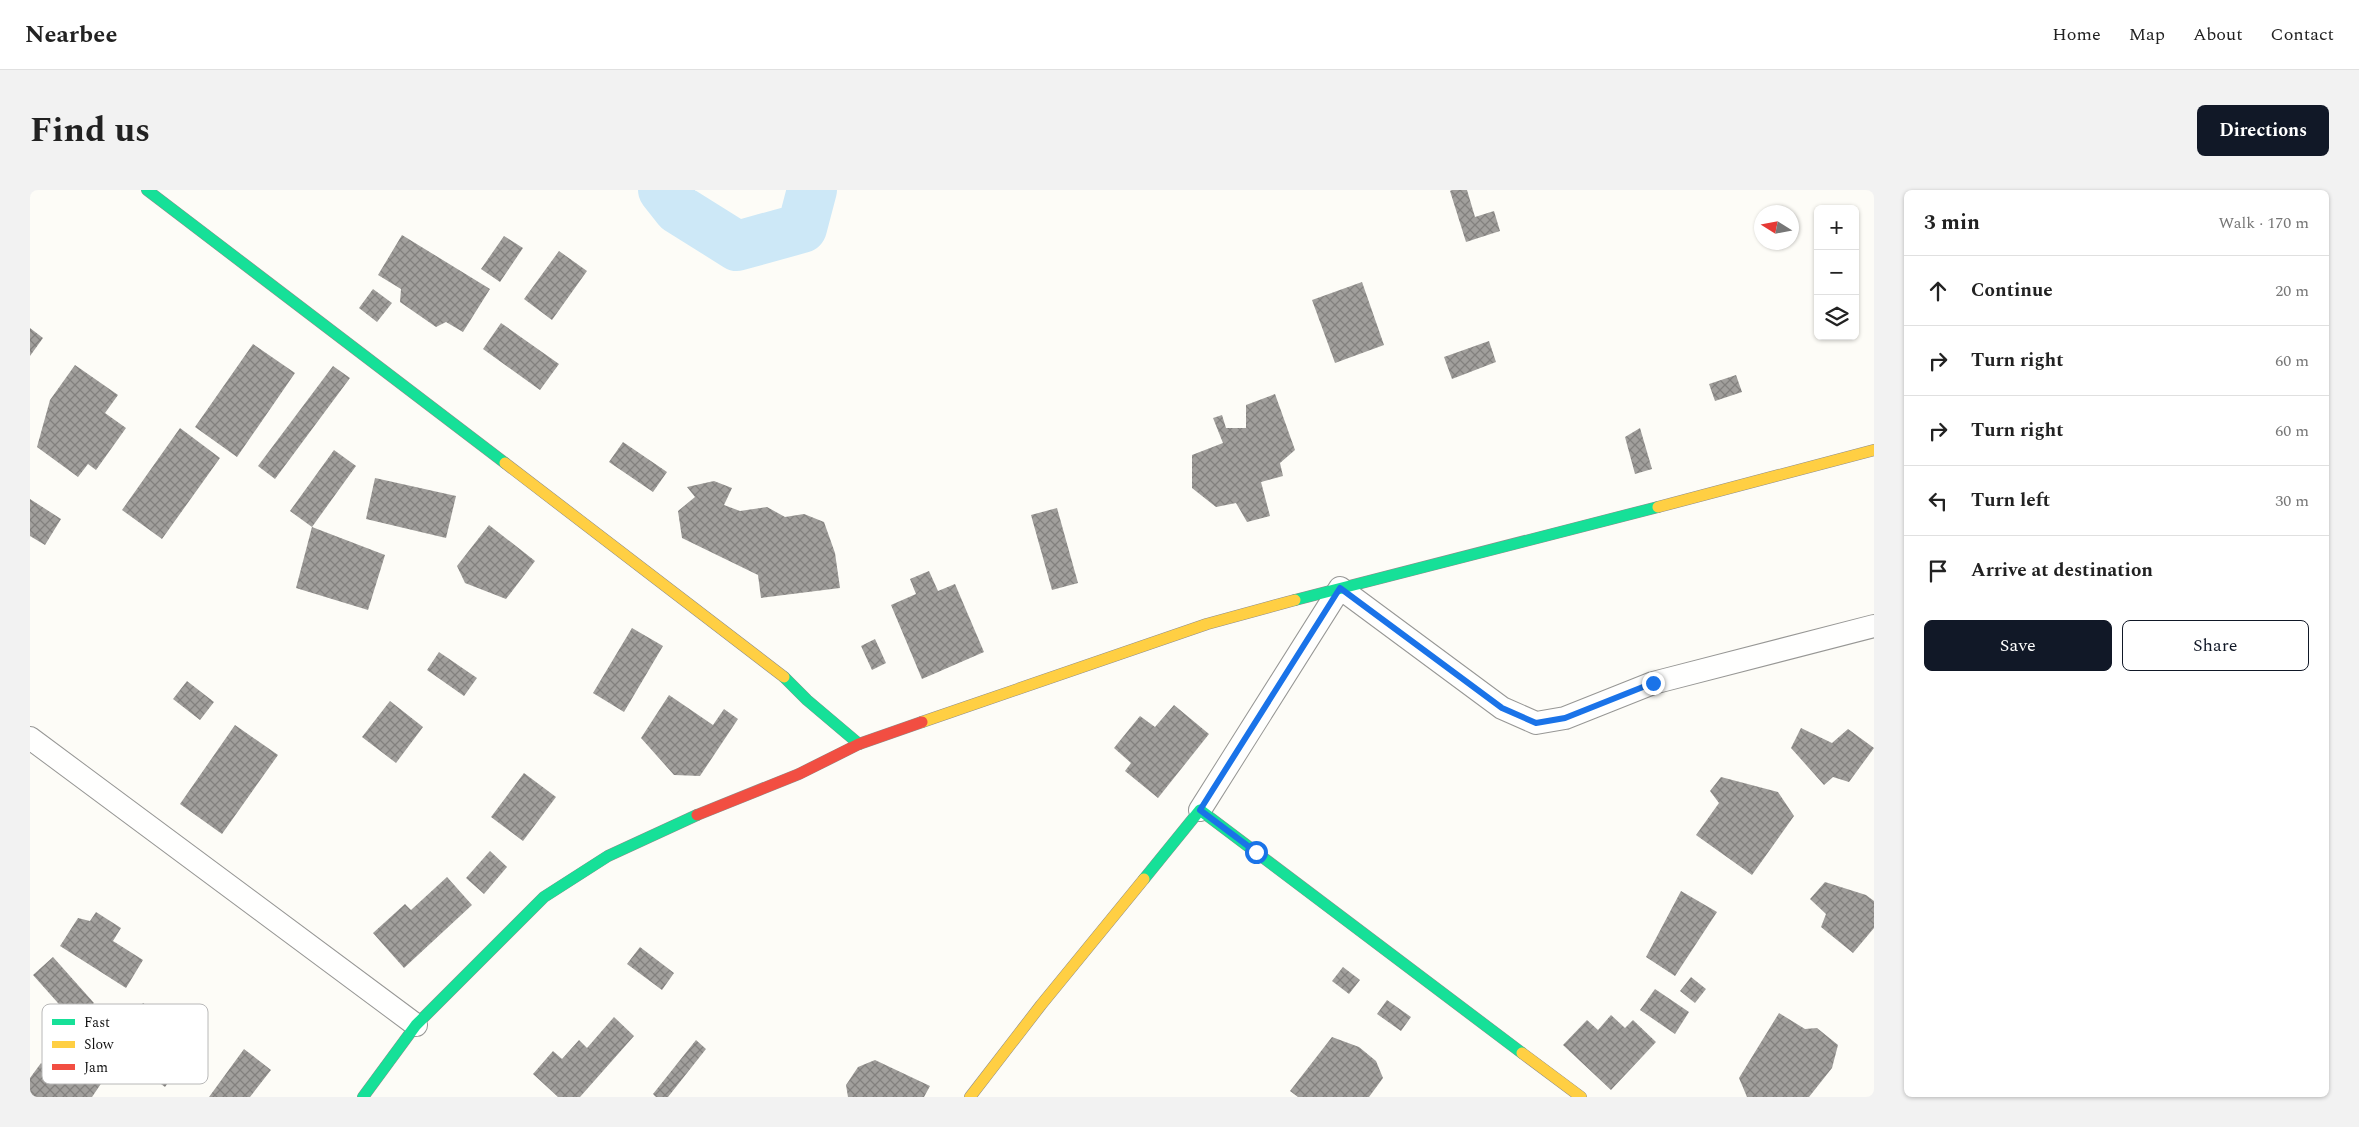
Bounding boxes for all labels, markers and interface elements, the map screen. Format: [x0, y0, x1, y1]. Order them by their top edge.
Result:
text: Nearbee [25, 17, 117, 53]
text: Home [2052, 21, 2101, 48]
text: Map [2129, 21, 2165, 48]
text: About [2193, 21, 2243, 48]
text: Contact [2271, 21, 2334, 48]
text: Find us [30, 104, 150, 157]
button: Directions [2197, 105, 2329, 156]
north arrow [1754, 205, 1799, 250]
map controls [1814, 205, 1859, 340]
button: + [1814, 205, 1859, 250]
text: 3 min [1924, 207, 1980, 239]
text: Walk · 170 m [2218, 211, 2309, 235]
button: − [1814, 250, 1859, 295]
text: Continue [1971, 276, 2053, 305]
icon: ahead [1924, 277, 1952, 305]
text: 20 m [2275, 279, 2309, 303]
button: layers [1814, 295, 1859, 340]
text: Turn right [1971, 346, 2064, 375]
icon: right [1924, 347, 1952, 375]
text: 60 m [2275, 349, 2309, 373]
text: Turn right [1971, 416, 2064, 445]
icon: right [1924, 417, 1952, 445]
text: 60 m [2275, 419, 2309, 443]
text: Turn left [1971, 486, 2050, 515]
icon: left [1924, 487, 1952, 515]
text: 30 m [2275, 489, 2309, 513]
text: Arrive at destination [1971, 556, 2153, 585]
icon: arrive [1924, 557, 1952, 585]
button: Save [1924, 620, 2112, 671]
button: Share [2122, 620, 2309, 671]
route end [1642, 672, 1665, 695]
route start [1245, 841, 1268, 864]
legend [42, 1004, 208, 1084]
text: Fast [84, 1012, 110, 1033]
text: Slow [84, 1034, 114, 1055]
text: Jam [84, 1057, 108, 1078]

